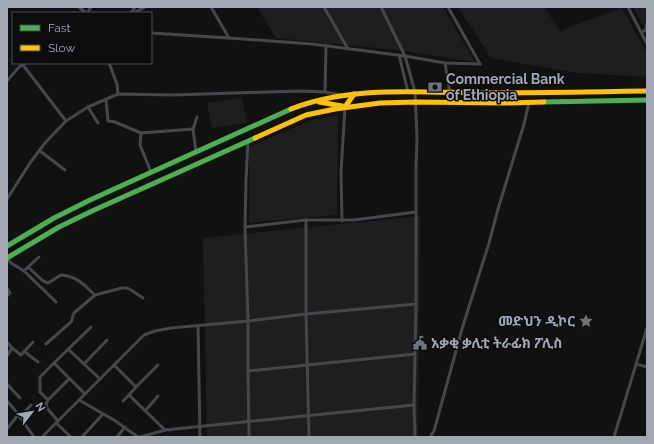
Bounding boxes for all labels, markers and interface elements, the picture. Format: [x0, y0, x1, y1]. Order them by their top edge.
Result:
legend [12, 12, 152, 64]
text: Fast [48, 21, 71, 35]
text: Slow [48, 41, 75, 55]
place label: Commercial Bank of Ethiopia [446, 71, 565, 103]
bank icon: Commercial Bank of Ethiopia [427, 79, 443, 95]
place label: መድህን ዲኮር [498, 313, 575, 329]
place icon: መድህን ዲኮር [578, 313, 594, 329]
public building icon: አቃቂ ቃሊቲ ትራፊክ ፖሊስ [412, 335, 428, 351]
place label: አቃቂ ቃሊቲ ትራፊክ ፖሊስ [431, 335, 562, 351]
north arrow [12, 392, 52, 432]
text: N [32, 400, 48, 414]

